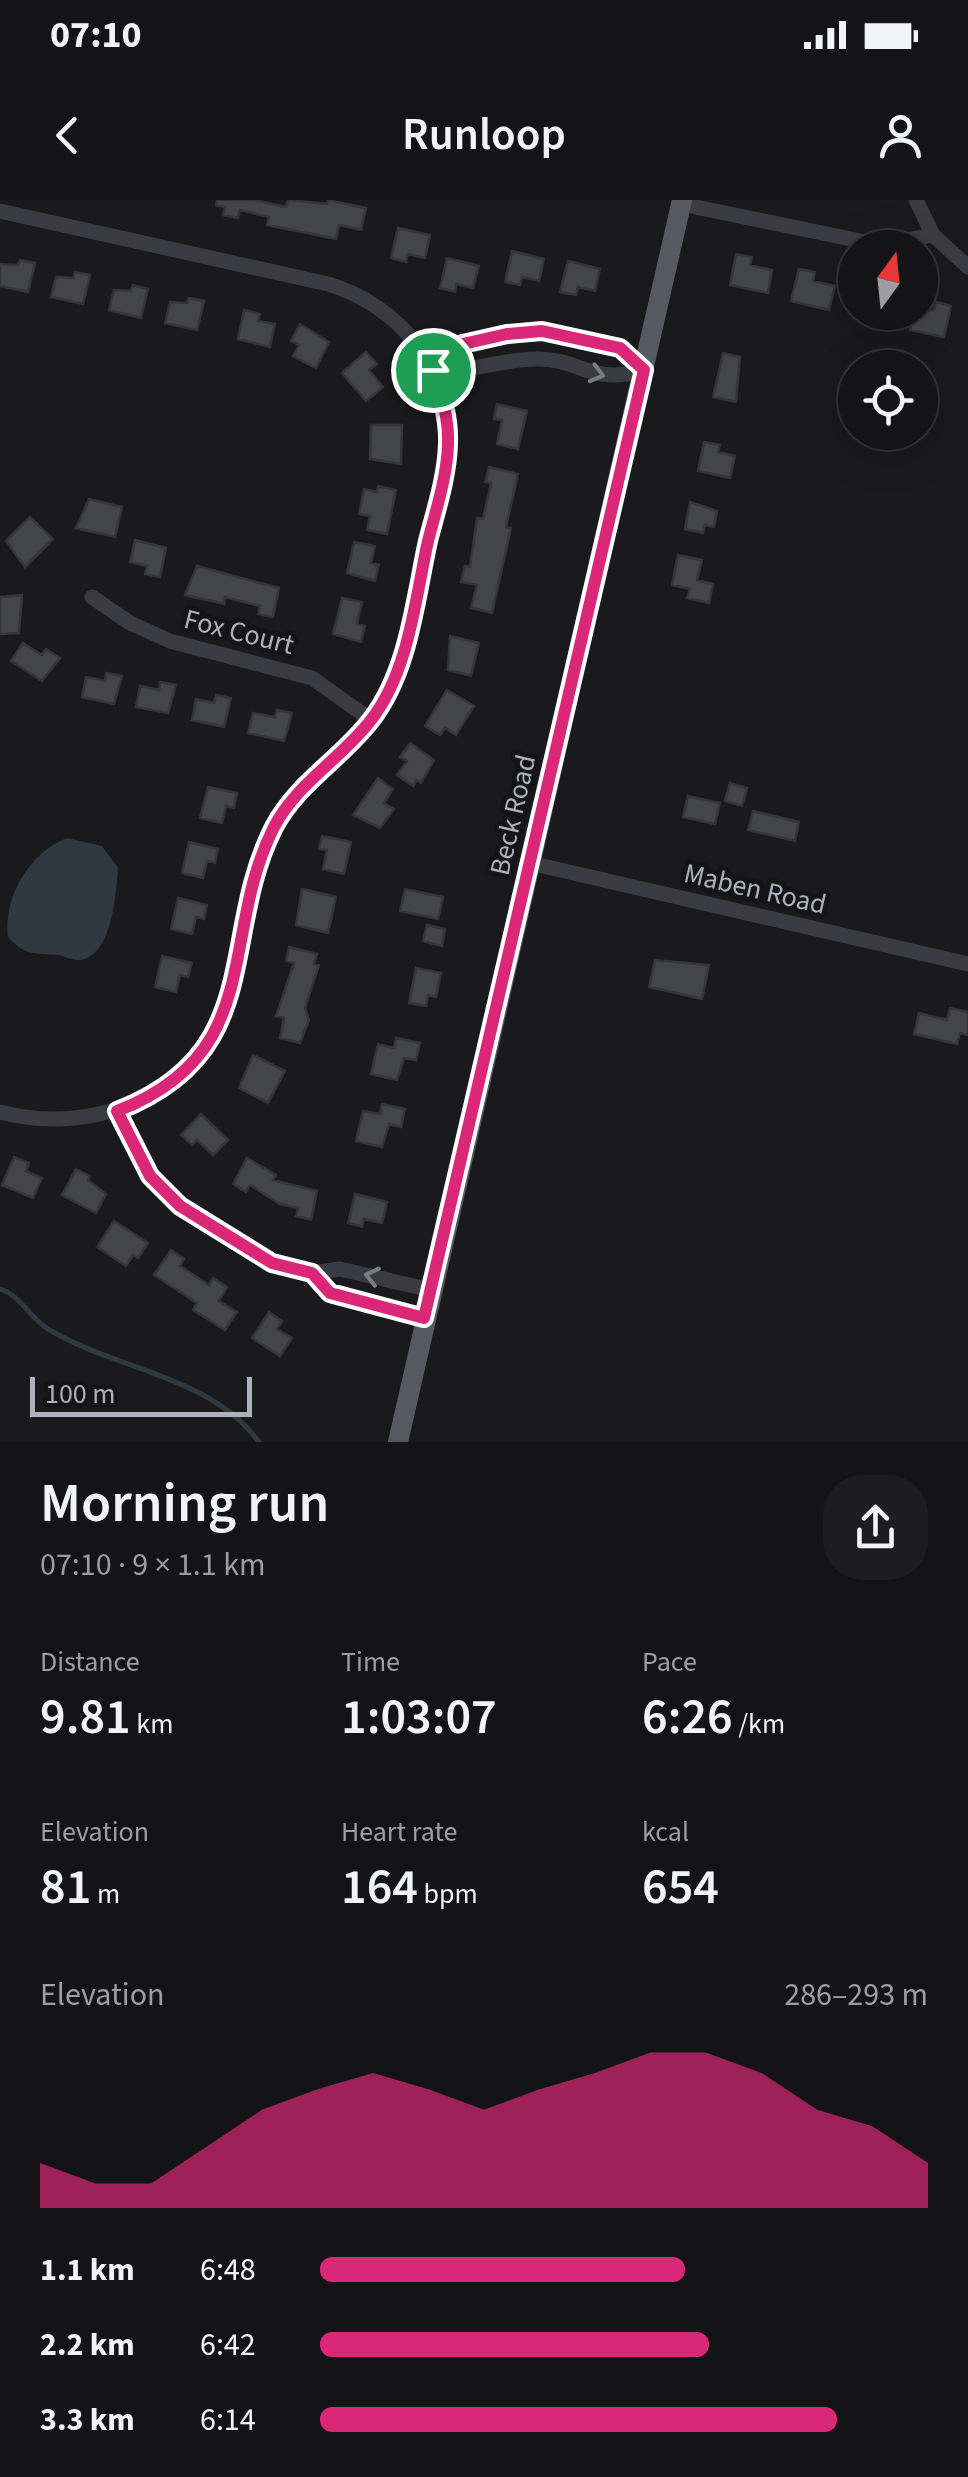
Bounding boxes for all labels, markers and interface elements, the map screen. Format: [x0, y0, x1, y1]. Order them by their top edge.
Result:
text: 07:10 [50, 8, 142, 62]
text: Runloop [402, 103, 566, 167]
icon: back [40, 108, 95, 163]
icon: person [873, 108, 928, 163]
north arrow [838, 230, 938, 330]
map controls [838, 230, 938, 450]
pin [391, 328, 476, 413]
icon: arrive [406, 343, 461, 398]
button: locate [838, 350, 938, 450]
one-way arrow [588, 362, 605, 383]
street label: Fox Court [180, 599, 299, 665]
street label: Beck Road [480, 751, 546, 879]
street label: Maben Road [680, 853, 830, 925]
one-way arrow [364, 1267, 381, 1288]
scale bar [30, 1372, 252, 1416]
text: 100 m [45, 1374, 116, 1414]
text: Morning run [40, 1465, 329, 1543]
button: share [823, 1475, 928, 1580]
text: 07:10 · 9 × 1.1 km [40, 1542, 266, 1588]
text: Distance [40, 1642, 140, 1682]
text: Time [341, 1642, 400, 1682]
text: Pace [642, 1642, 697, 1682]
text: 9.81 [40, 1682, 131, 1753]
text: 1:03:07 [341, 1682, 497, 1753]
text: 6:26 [642, 1682, 733, 1753]
text: km [131, 1704, 173, 1744]
text: /km [733, 1704, 785, 1744]
text: Elevation [40, 1812, 149, 1852]
text: Heart rate [341, 1812, 457, 1852]
text: kcal [642, 1812, 689, 1852]
text: 81 [40, 1852, 91, 1923]
text: 164 [341, 1852, 418, 1923]
text: 654 [642, 1852, 719, 1923]
text: m [91, 1874, 120, 1914]
text: bpm [418, 1874, 478, 1914]
text: Elevation [40, 1972, 165, 2018]
text: 286–293 m [784, 1972, 928, 2018]
text: 1.1 km [40, 2247, 135, 2293]
text: 6:48 [200, 2247, 256, 2293]
text: 2.2 km [40, 2322, 135, 2368]
text: 6:42 [200, 2322, 256, 2368]
text: 3.3 km [40, 2397, 135, 2443]
text: 6:14 [200, 2397, 256, 2443]

